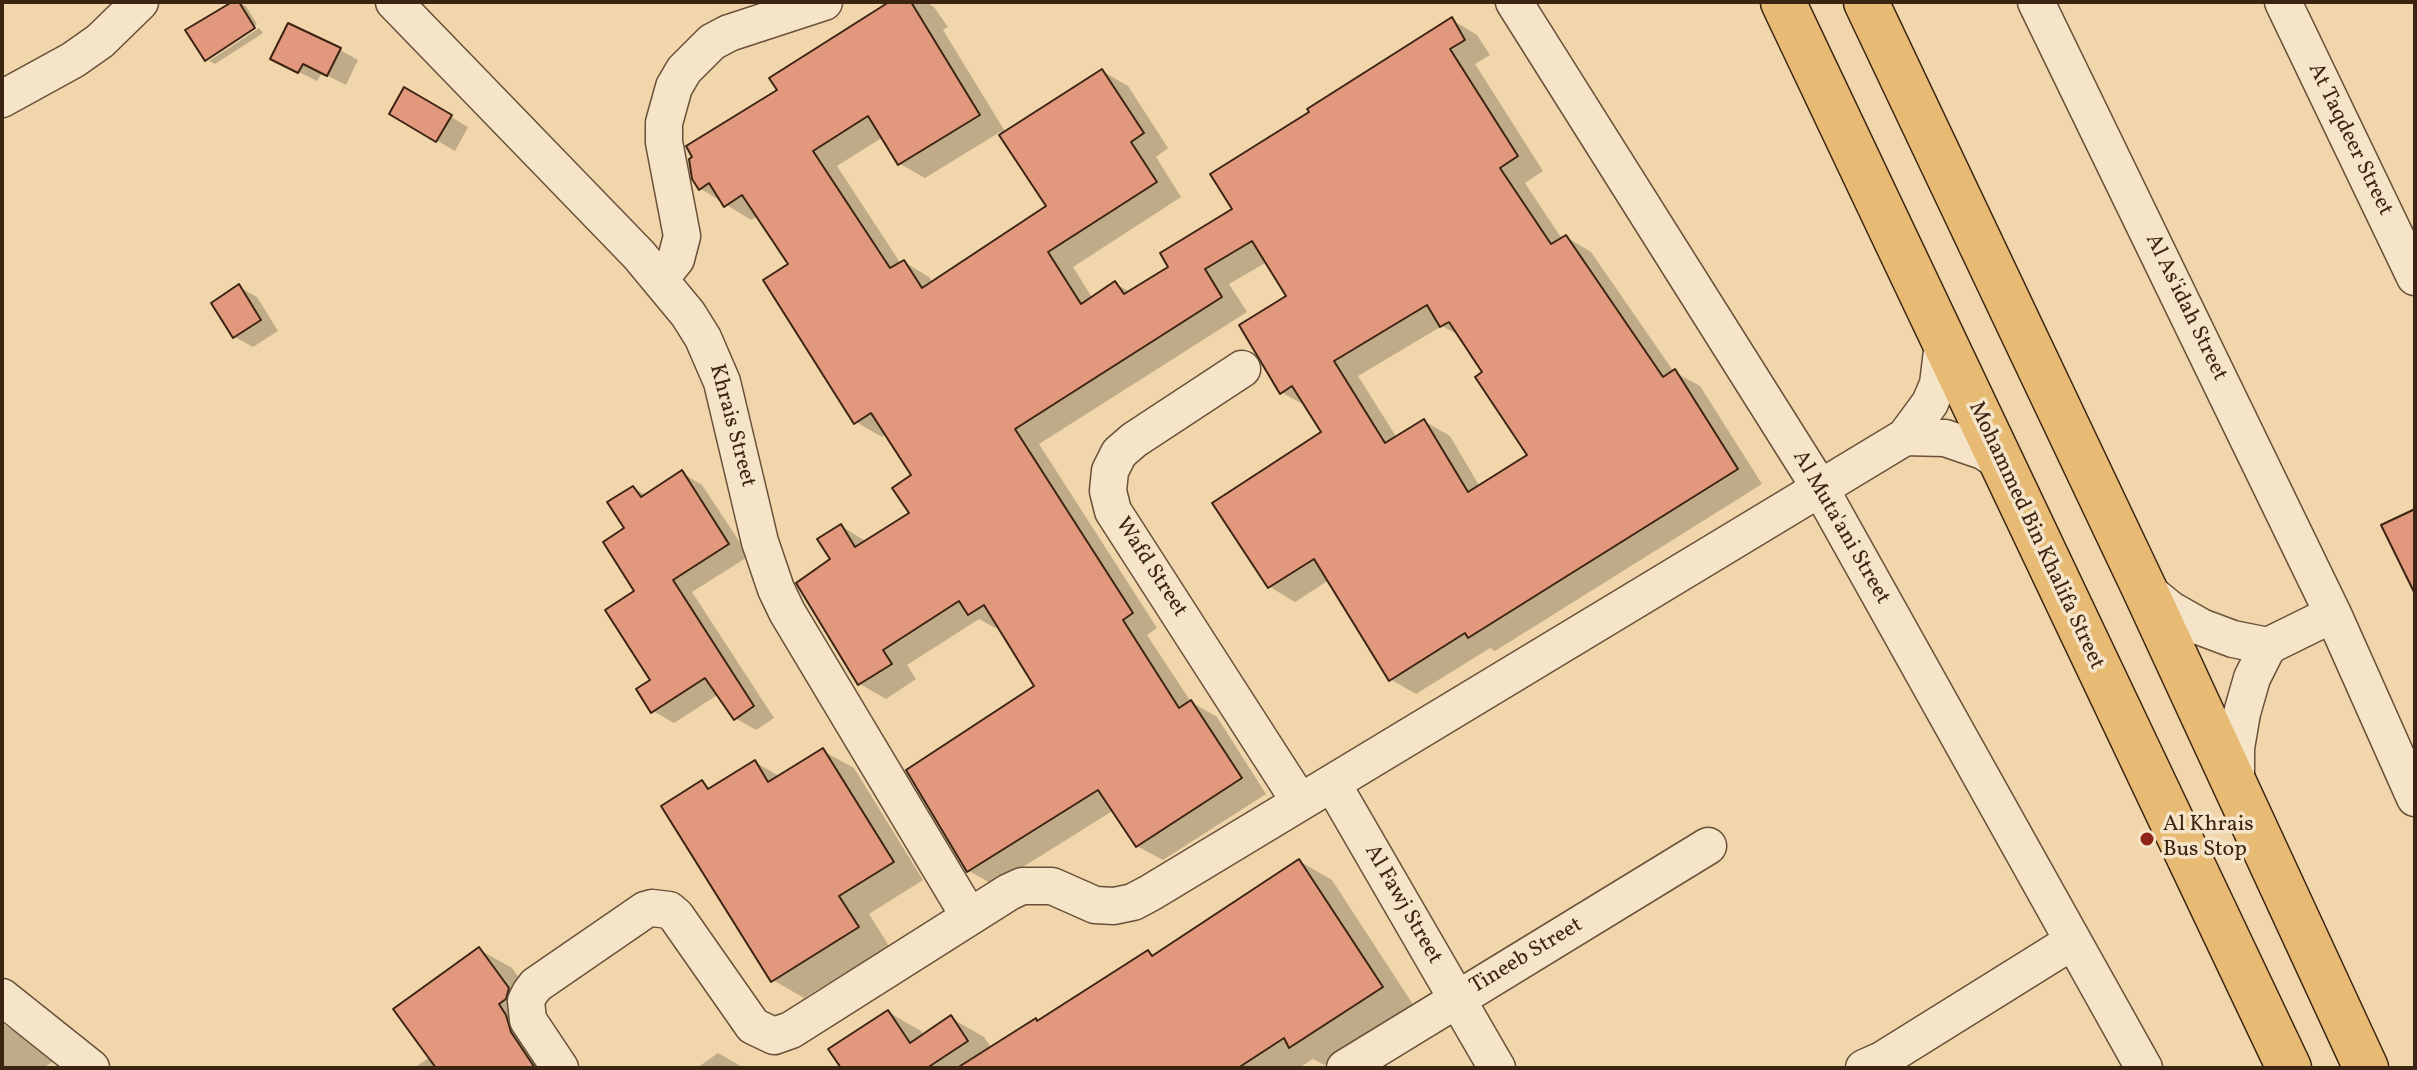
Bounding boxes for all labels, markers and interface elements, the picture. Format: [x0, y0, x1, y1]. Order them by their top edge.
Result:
street label: At Taqdeer Street [2301, 59, 2397, 221]
street label: Al As'idah Street [2138, 230, 2232, 386]
street label: Khrais Street [702, 362, 760, 490]
street label: Mohammed Bin Khalifa Street [1961, 398, 2109, 674]
street label: Al Muta'ani Street [1785, 446, 1895, 610]
street label: Wafd Street [1108, 513, 1192, 623]
place label: Al Khrais Bus Stop [2163, 813, 2254, 864]
marker: Al Khrais Bus Stop [2138, 830, 2156, 848]
street label: Al Fawj Street [1357, 841, 1447, 969]
street label: Tineeb Street [1466, 913, 1588, 1001]

